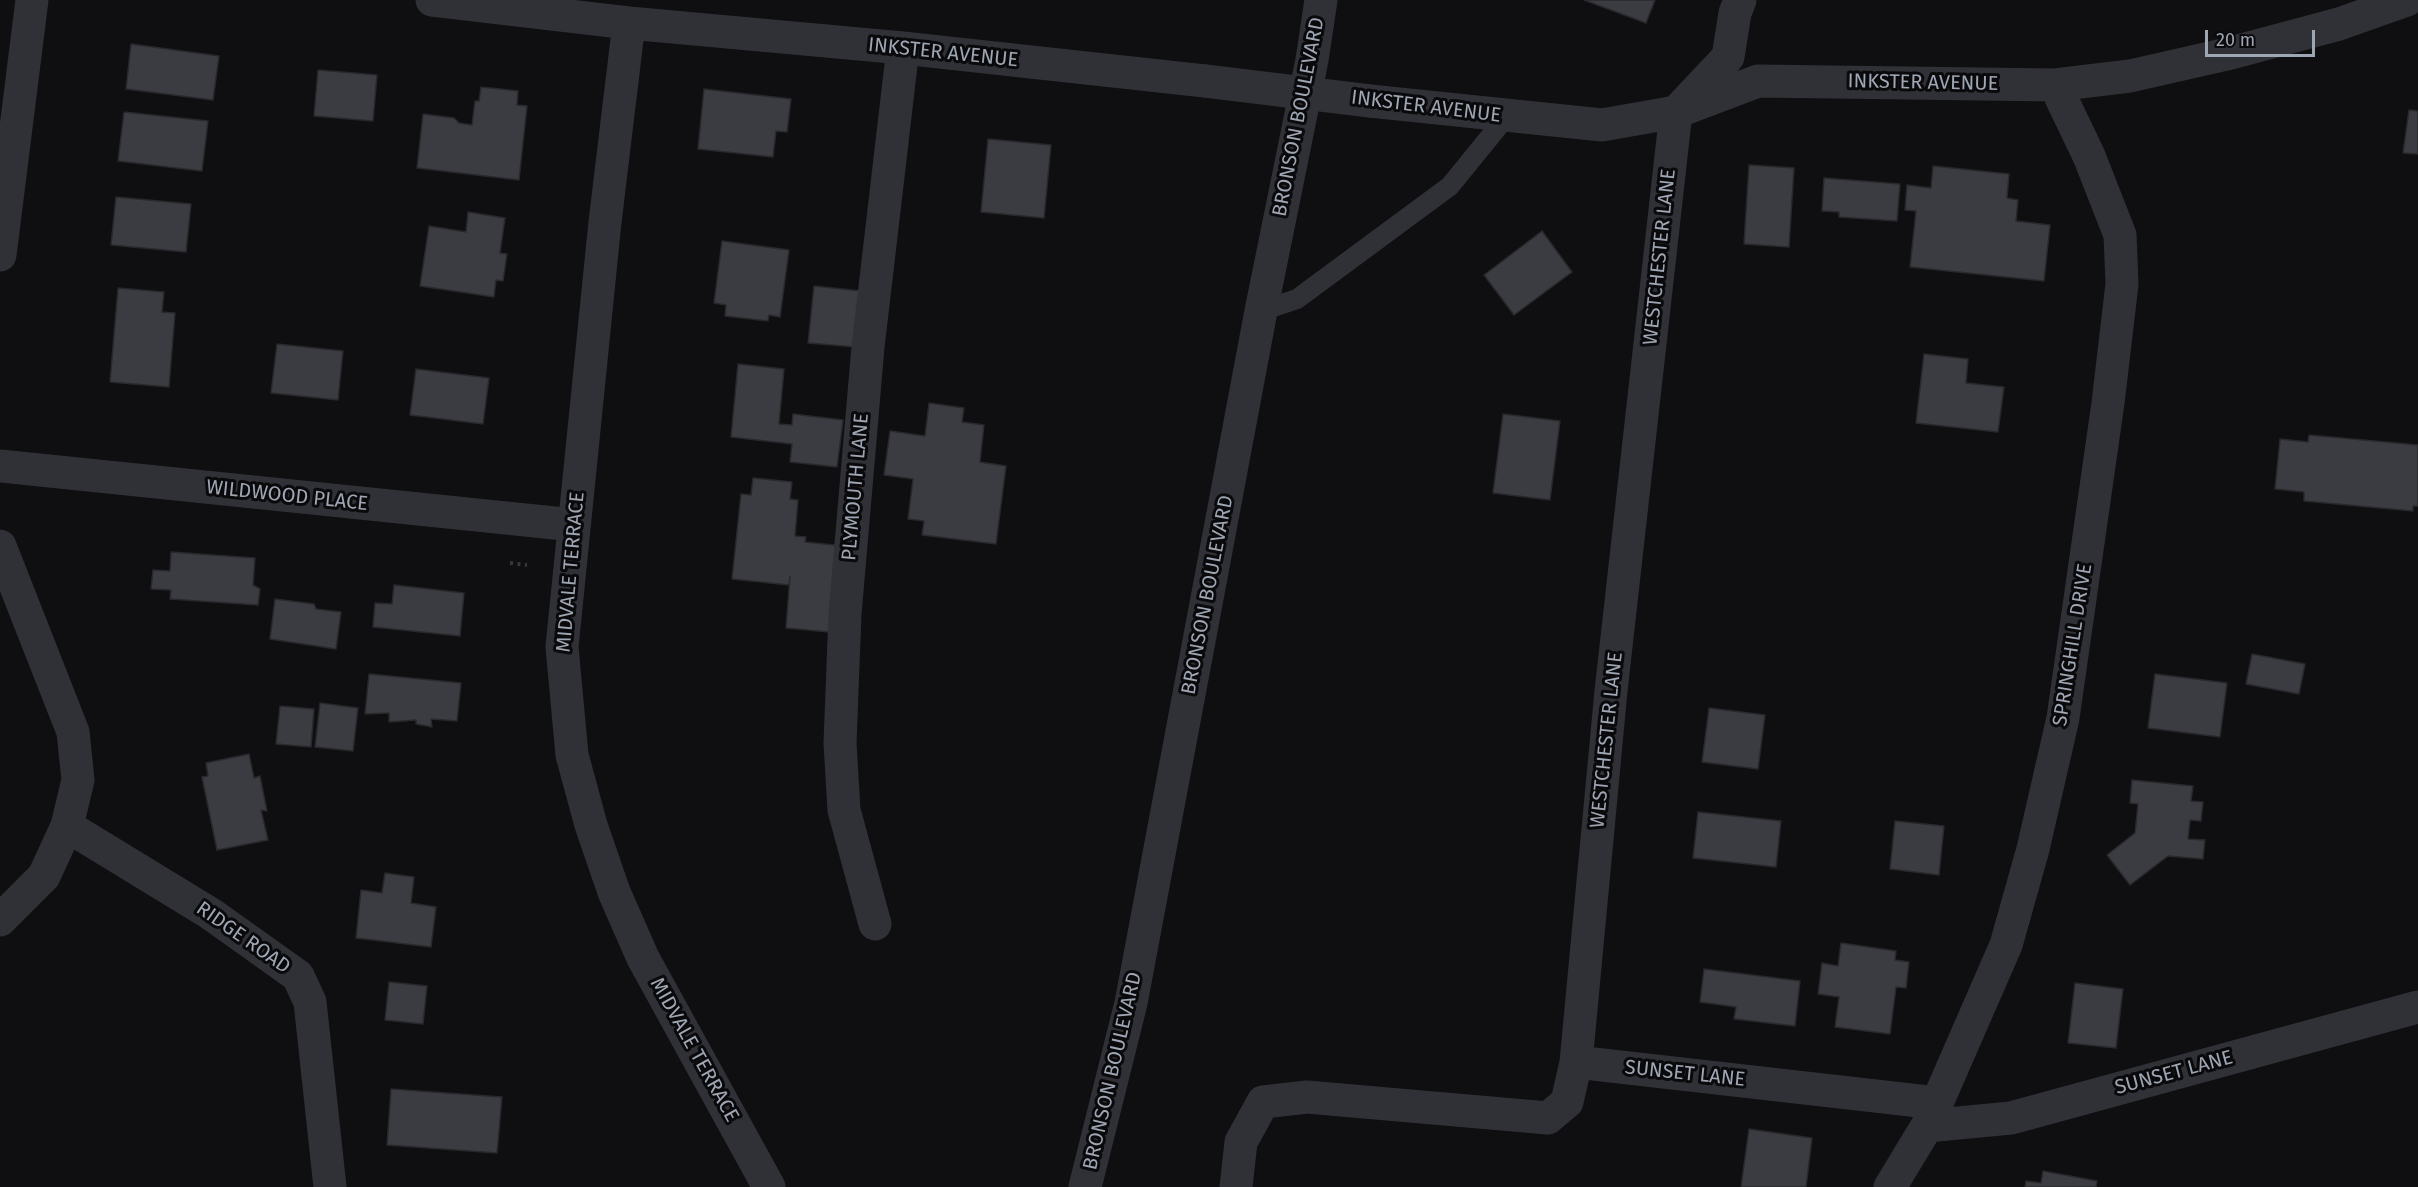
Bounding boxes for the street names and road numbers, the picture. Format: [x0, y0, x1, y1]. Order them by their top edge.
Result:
street label: BRONSON BOULEVARD [1268, 15, 1330, 219]
street label: INKSTER AVENUE [867, 33, 1019, 73]
street label: INKSTER AVENUE [1847, 70, 1999, 96]
street label: INKSTER AVENUE [1350, 86, 1502, 128]
street label: WESTCHESTER LANE [1639, 168, 1681, 346]
street label: PLYMOUTH LANE [838, 412, 874, 562]
street label: WILDWOOD PLACE [205, 476, 369, 516]
street label: MIDVALE TERRACE [552, 491, 590, 653]
street label: BRONSON BOULEVARD [1177, 493, 1239, 697]
street label: SPRINGHILL DRIVE [2048, 562, 2098, 728]
street label: WESTCHESTER LANE [1586, 651, 1628, 829]
street label: RIDGE ROAD [191, 897, 295, 979]
street label: BRONSON BOULEVARD [1079, 970, 1147, 1172]
street label: MIDVALE TERRACE [645, 974, 743, 1126]
street label: SUNSET LANE [2113, 1046, 2235, 1100]
street label: SUNSET LANE [1624, 1056, 1746, 1092]

